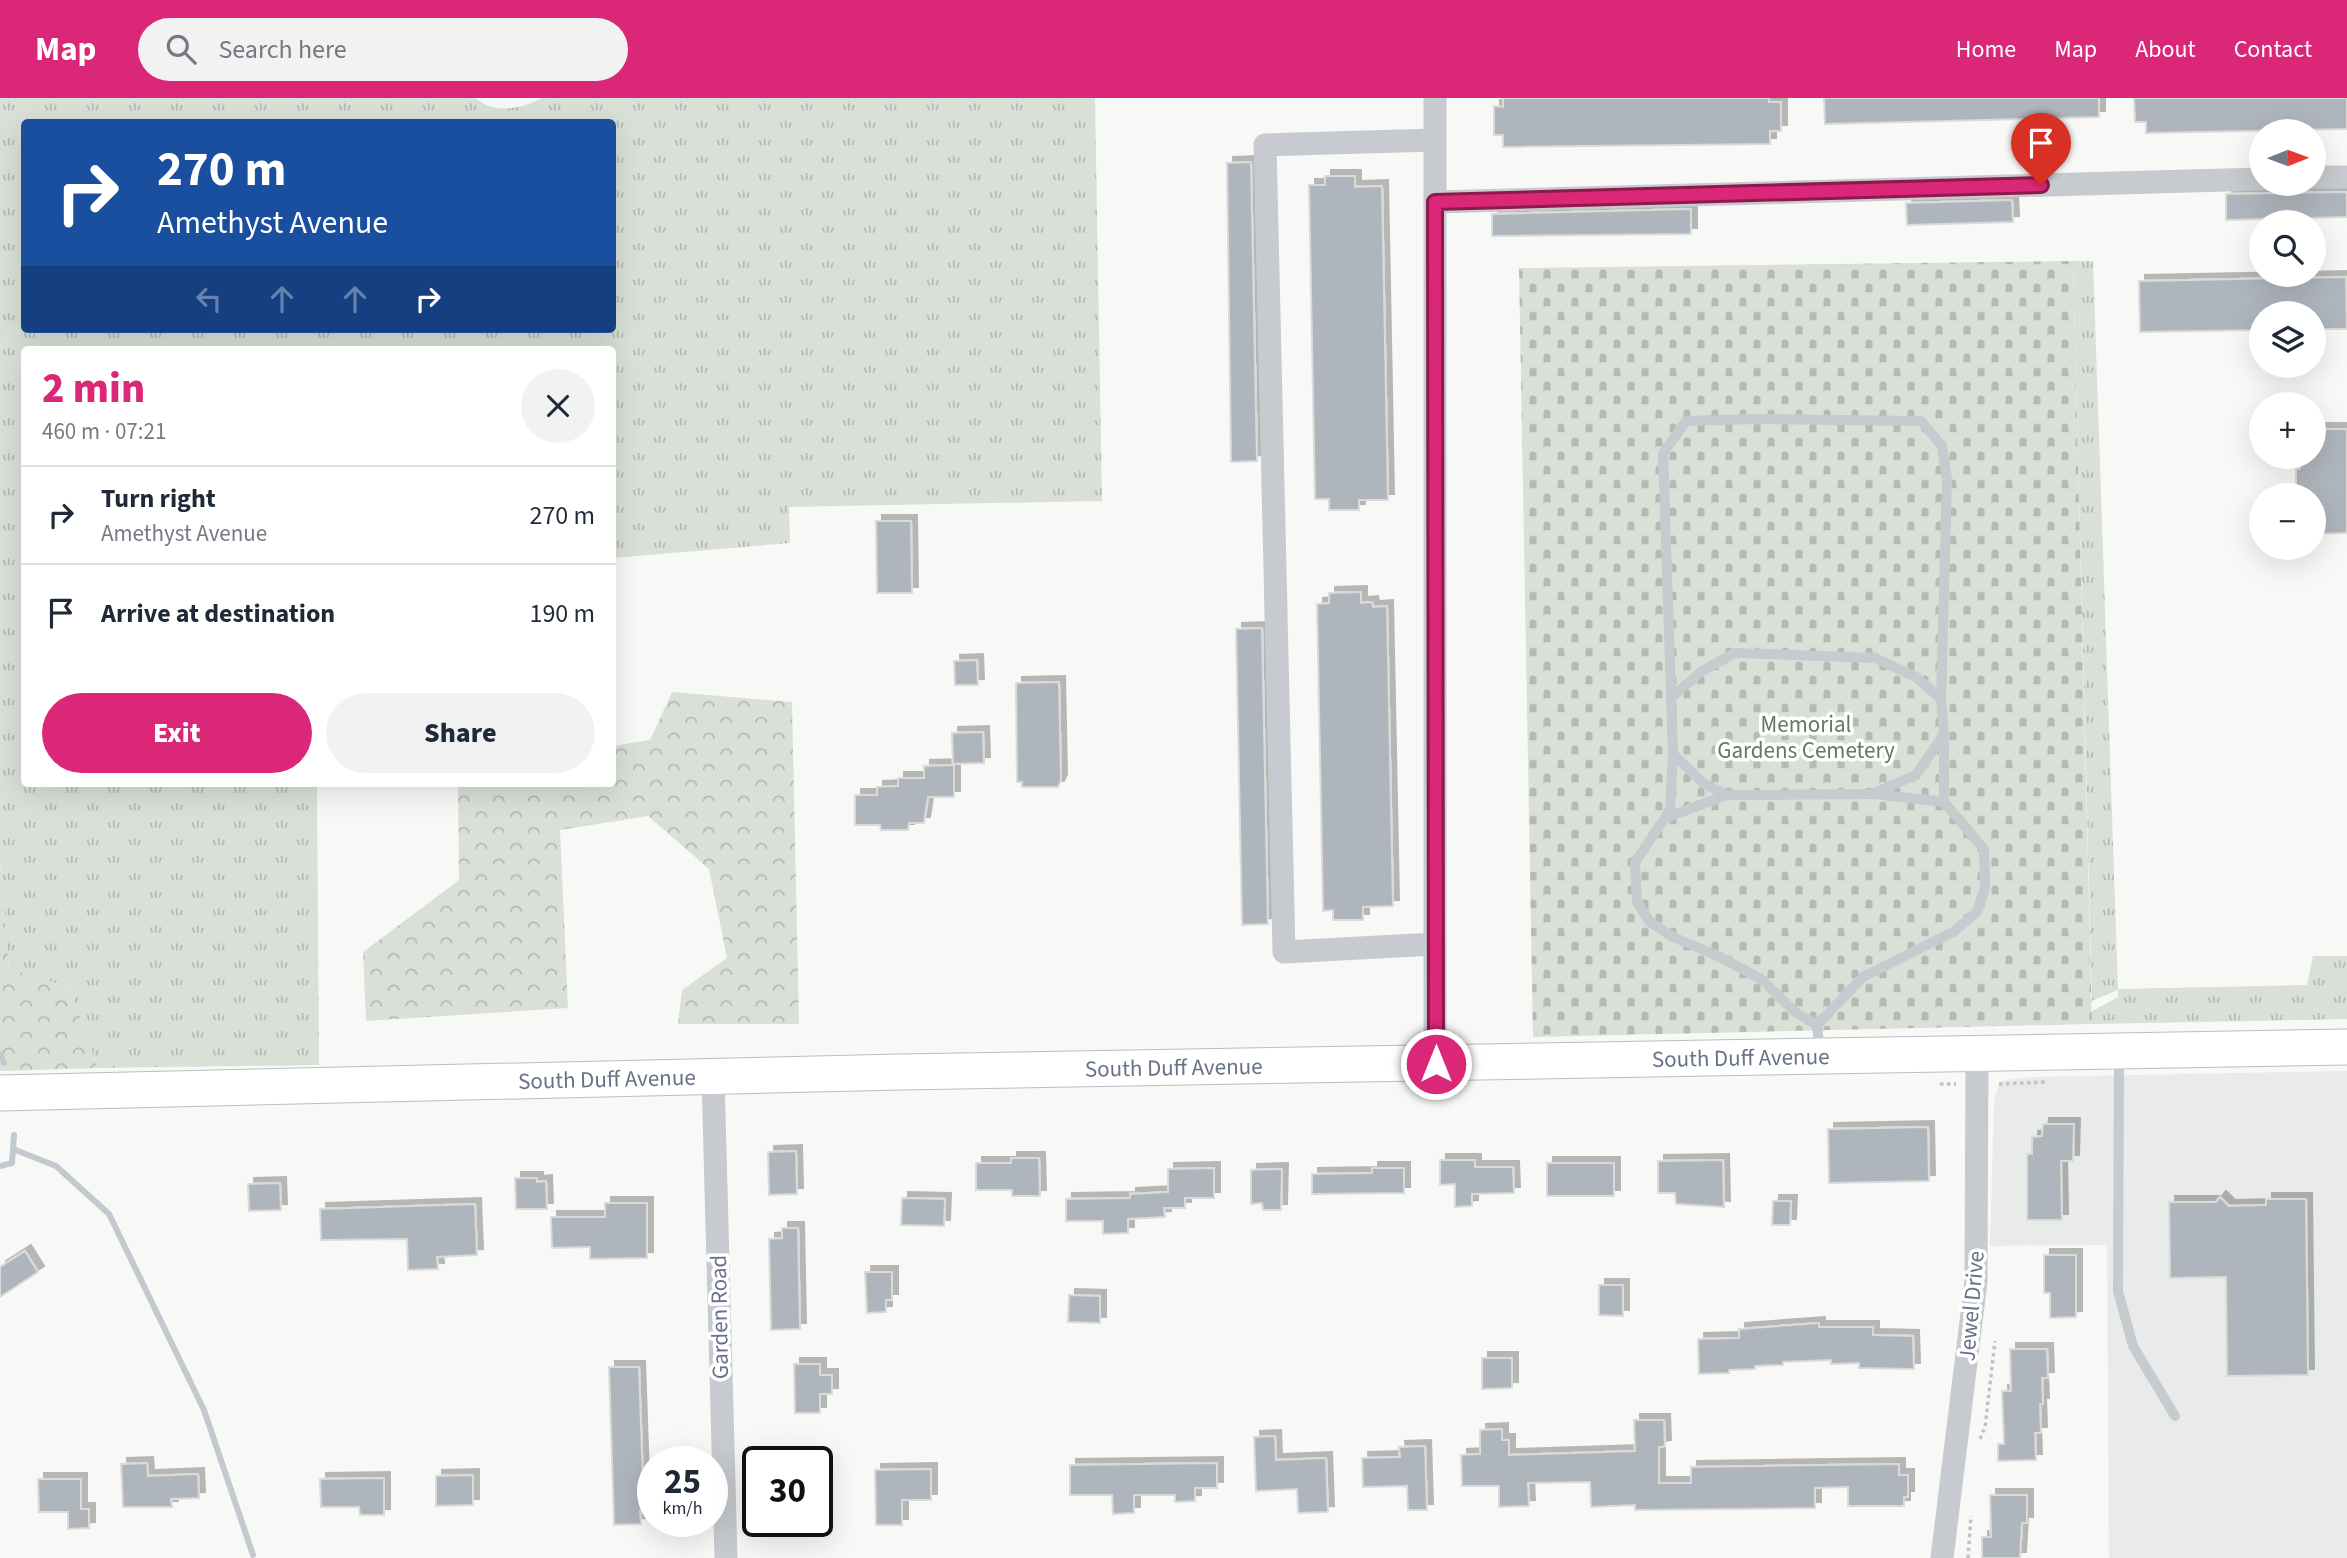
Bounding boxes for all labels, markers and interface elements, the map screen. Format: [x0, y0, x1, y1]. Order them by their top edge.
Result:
search box [138, 18, 628, 81]
text: Map [35, 26, 96, 73]
icon: search [162, 30, 200, 68]
text: Search here [218, 31, 347, 68]
text: Home [1956, 32, 2016, 67]
text: Map [2054, 32, 2097, 67]
text: About [2135, 32, 2196, 67]
text: Contact [2234, 32, 2312, 67]
pin [2011, 113, 2071, 185]
north arrow [2249, 119, 2326, 196]
map controls [2249, 119, 2326, 560]
icon: arrive [2022, 124, 2060, 162]
text: 270 m [157, 135, 286, 205]
icon: right [42, 147, 133, 238]
text: Amethyst Avenue [157, 200, 388, 246]
button: search [2249, 210, 2326, 287]
icon: left [190, 280, 228, 318]
icon: ahead [263, 280, 301, 318]
icon: ahead [336, 280, 374, 318]
icon: right [409, 280, 447, 318]
button: layers [2249, 301, 2326, 378]
text: 2 min [42, 359, 145, 419]
button: close [521, 369, 595, 443]
button: + [2249, 392, 2326, 469]
text: 460 m · 07:21 [42, 415, 166, 448]
text: Turn right [101, 480, 216, 517]
button: − [2249, 483, 2326, 560]
icon: right [42, 496, 80, 534]
text: 270 m [529, 497, 595, 534]
text: Amethyst Avenue [101, 517, 267, 550]
icon: arrive [42, 594, 80, 632]
text: Arrive at destination [101, 595, 335, 632]
text: 190 m [529, 595, 595, 632]
button: Exit [42, 693, 312, 773]
button: Share [326, 693, 595, 773]
park label: Memorial Gardens Cemetery [1717, 708, 1895, 767]
position arrow [1399, 1027, 1473, 1101]
street label: South Duff Avenue [1652, 1040, 1830, 1076]
street label: South Duff Avenue [1085, 1050, 1263, 1086]
street label: South Duff Avenue [518, 1061, 696, 1098]
street label: Jewel Drive [1950, 1249, 1993, 1363]
street label: Garden Road [702, 1255, 737, 1379]
speed limit sign: 30 [742, 1446, 833, 1537]
text: 25 [664, 1457, 701, 1507]
text: km/h [663, 1496, 702, 1521]

